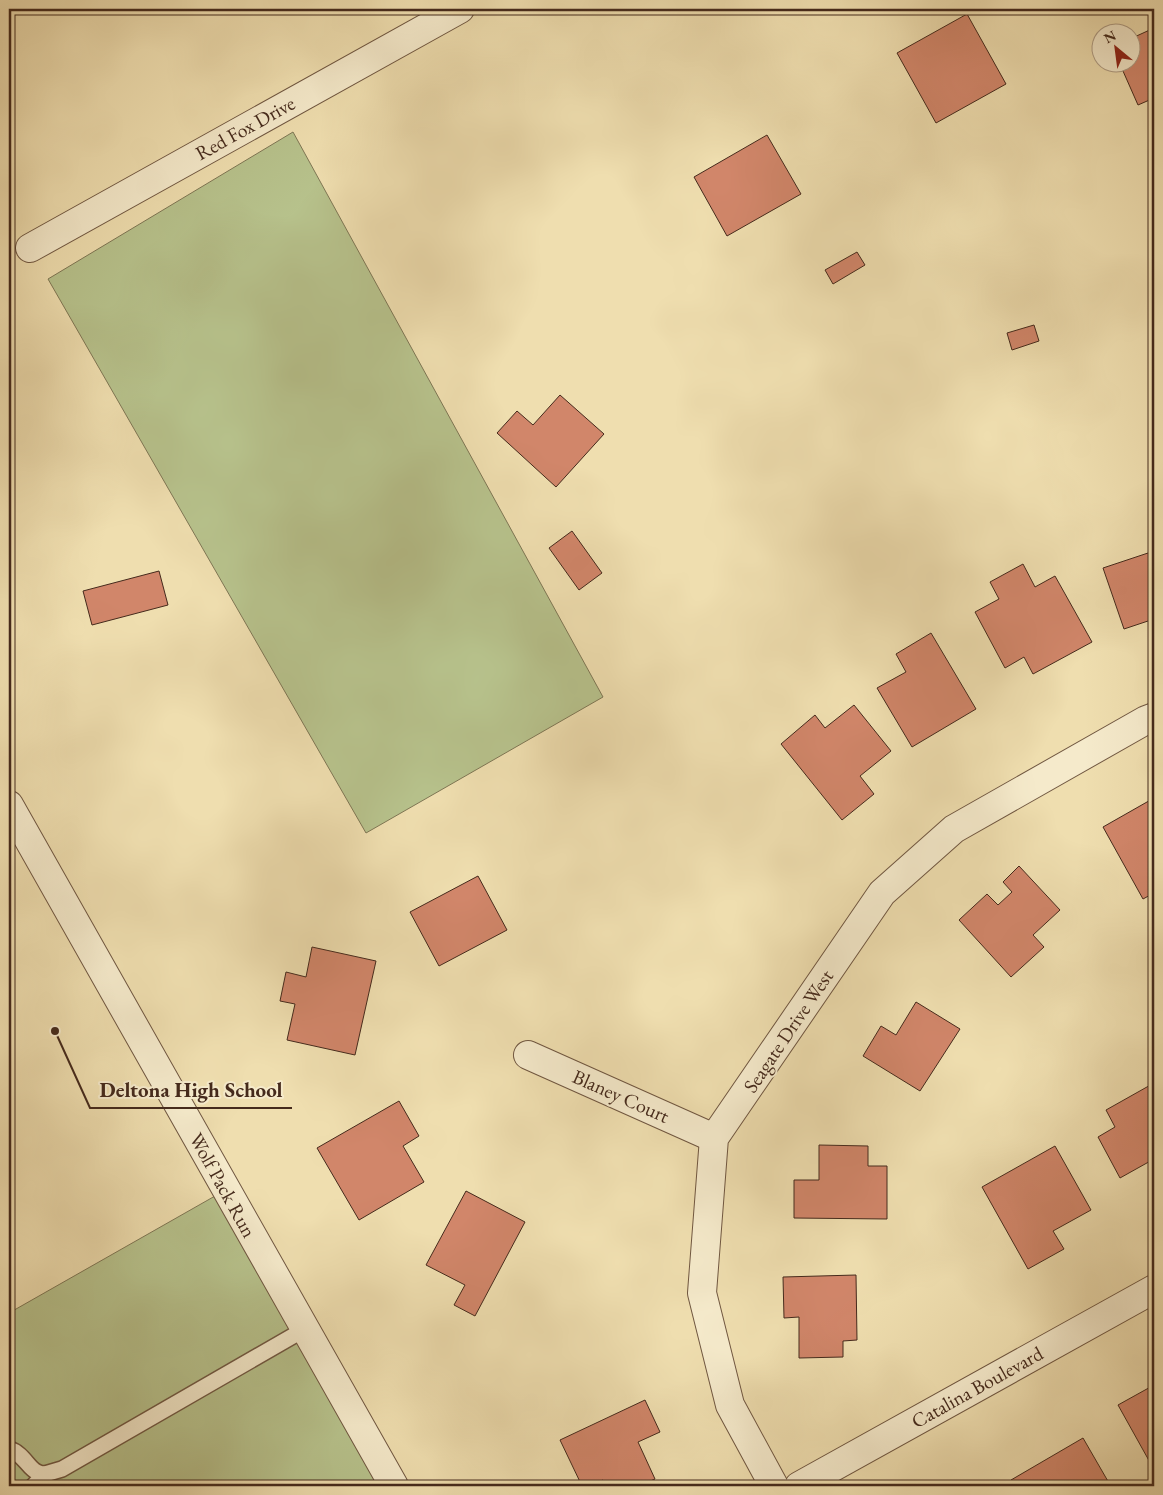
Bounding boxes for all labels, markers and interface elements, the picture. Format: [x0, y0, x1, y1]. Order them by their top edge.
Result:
north arrow [1090, 22, 1140, 72]
text: N [1100, 26, 1120, 47]
street label: Red Fox Drive [191, 90, 300, 166]
street label: Seagate Drive West [737, 964, 839, 1098]
street label: Blaney Court [569, 1063, 674, 1129]
callout: Deltona High School [90, 1072, 292, 1108]
text: Deltona High School [100, 1076, 282, 1103]
street label: Wolf Pack Run [184, 1128, 263, 1242]
street label: Catalina Boulevard [907, 1340, 1048, 1434]

